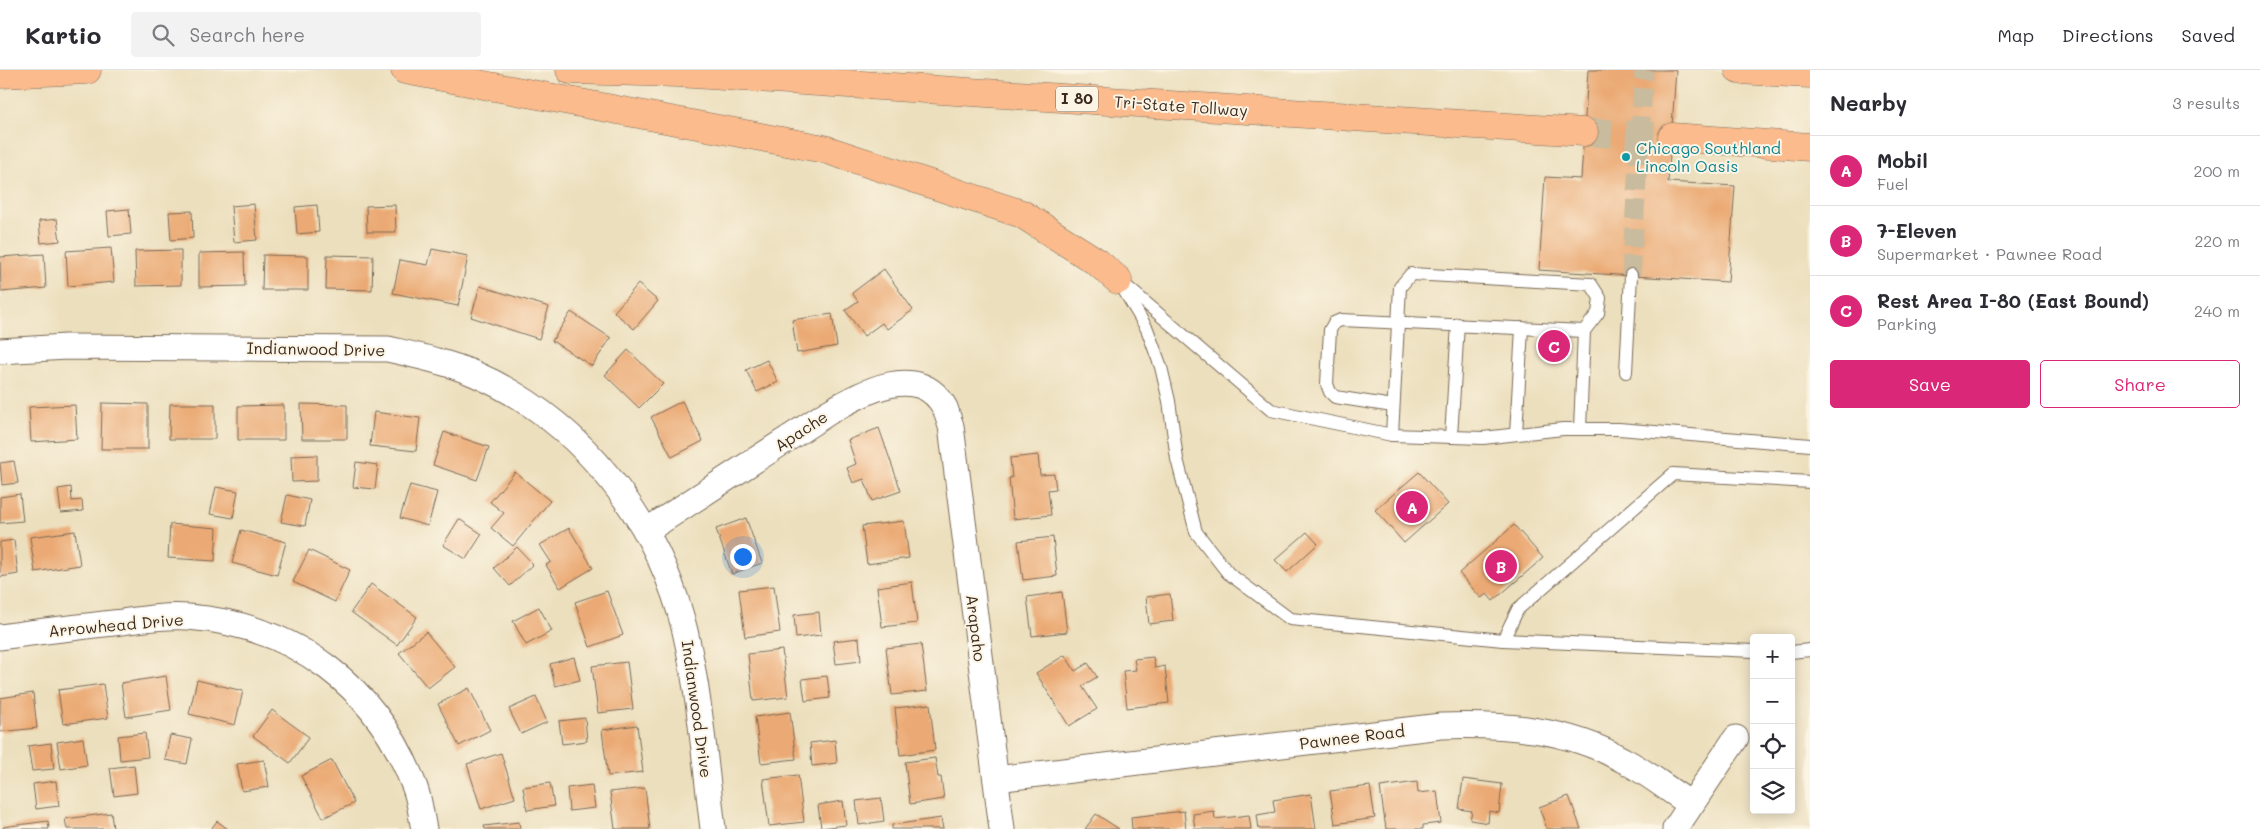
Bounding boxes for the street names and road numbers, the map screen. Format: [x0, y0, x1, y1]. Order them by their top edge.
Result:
road number: I 80 [1056, 86, 1098, 112]
street label: Tri-State Tollway [1114, 90, 1249, 121]
street label: Indianwood Drive [246, 337, 386, 360]
street label: Apache [770, 406, 831, 456]
street label: Arapaho [962, 593, 991, 663]
street label: Arrowhead Drive [48, 608, 184, 641]
street label: Indianwood Drive [677, 639, 718, 779]
street label: Pawnee Road [1298, 720, 1406, 753]

